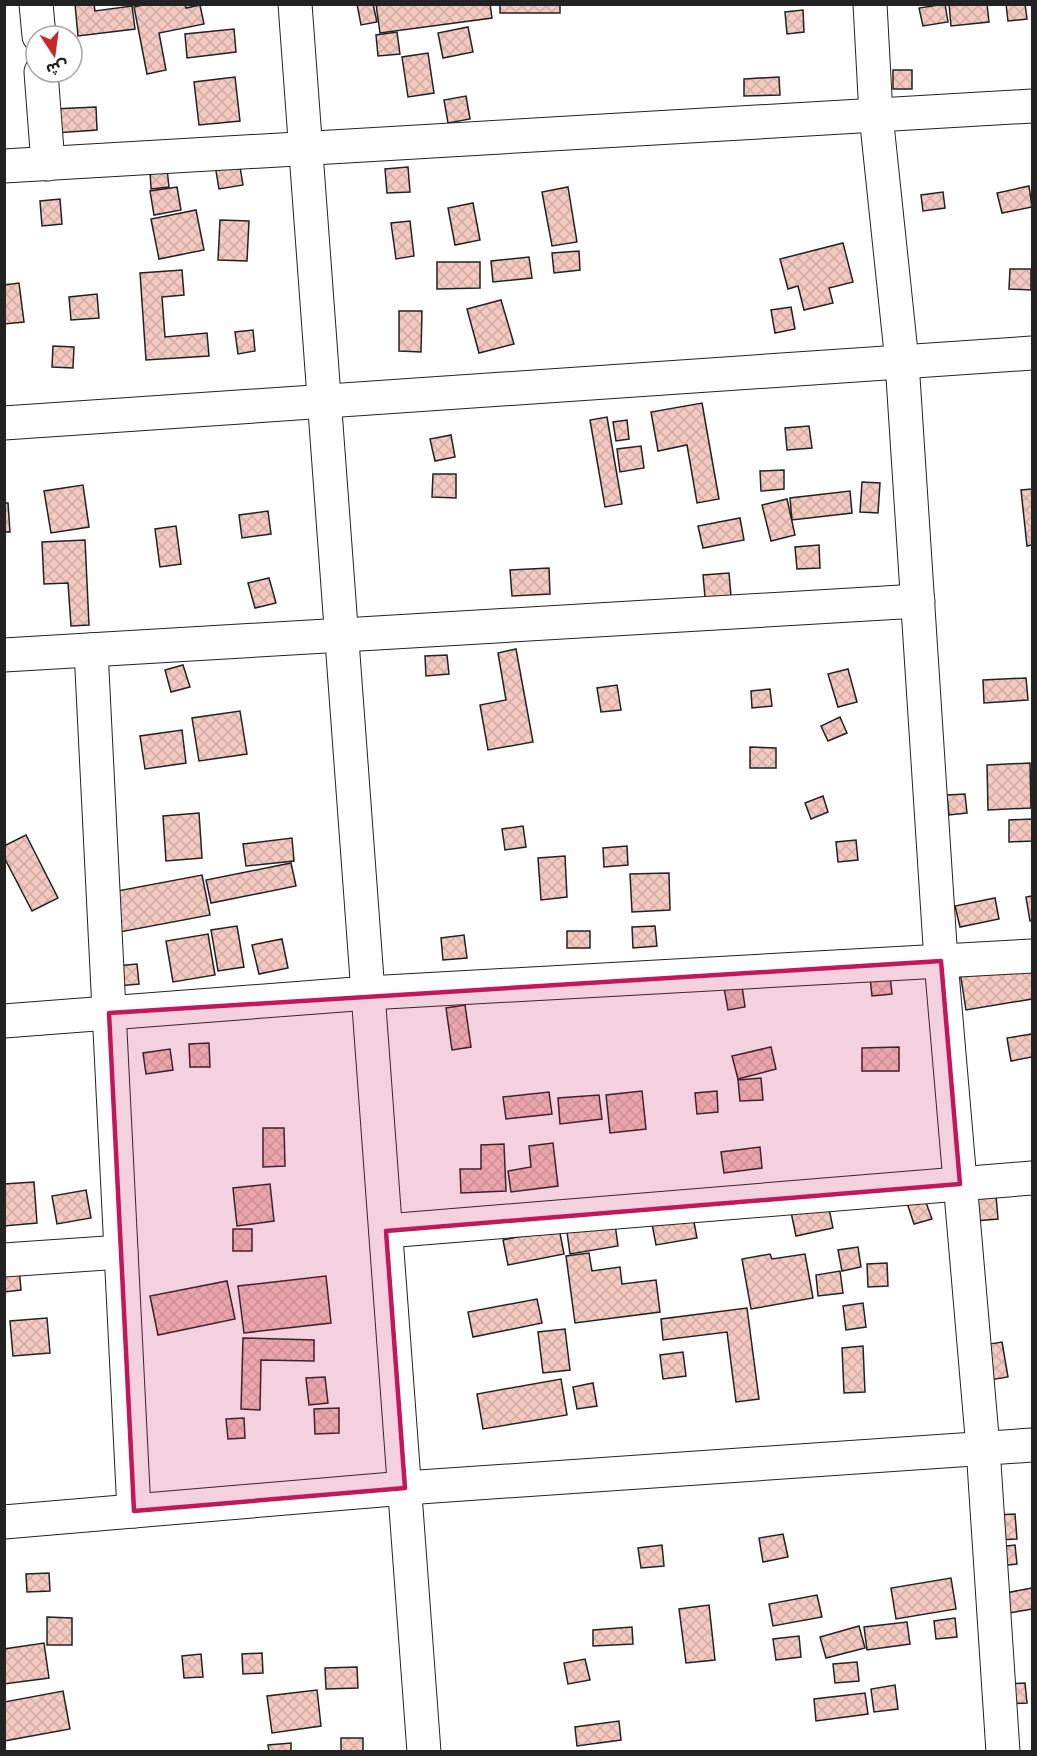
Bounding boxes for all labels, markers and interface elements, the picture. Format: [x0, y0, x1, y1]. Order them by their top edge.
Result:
north arrow [24, 24, 84, 84]
text: ش [44, 56, 70, 79]

